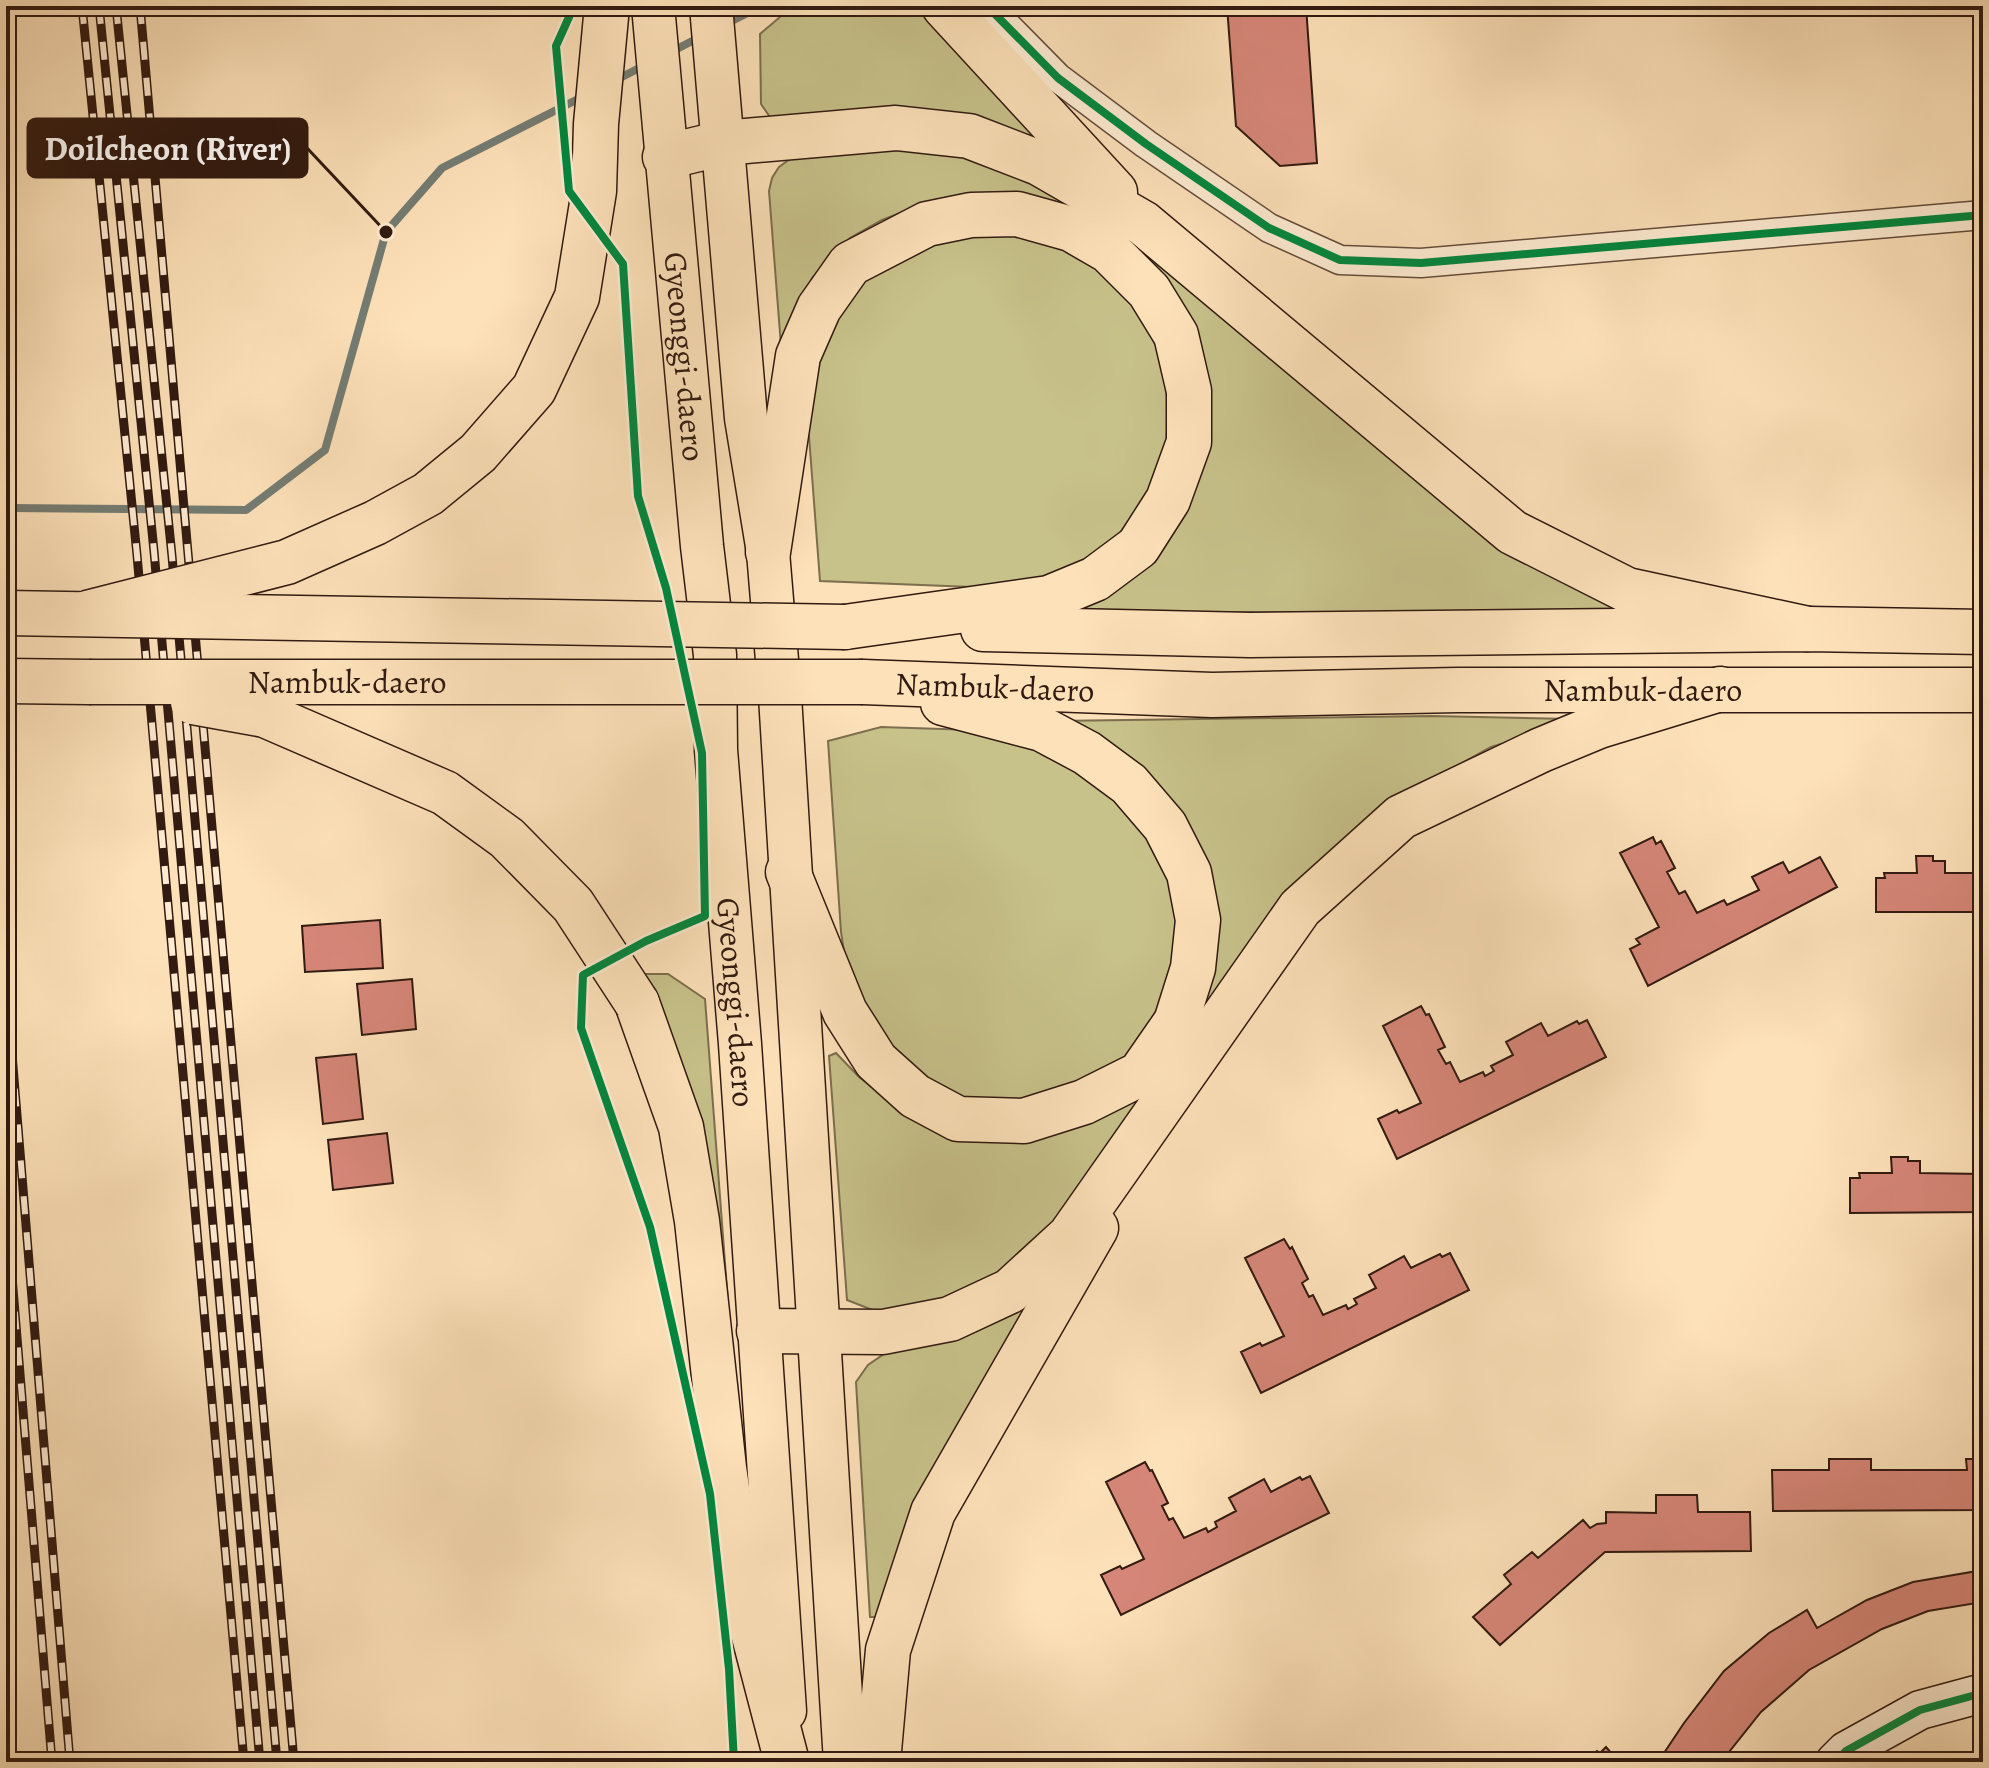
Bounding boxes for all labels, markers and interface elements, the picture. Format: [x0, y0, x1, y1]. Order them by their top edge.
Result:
callout: Doilcheon (River) [28, 119, 307, 177]
text: Doilcheon (River) [44, 125, 292, 172]
street label: Gyeonggi-daero [653, 250, 716, 463]
street label: Nambuk-daero [248, 660, 446, 704]
street label: Nambuk-daero [895, 661, 1095, 713]
street label: Nambuk-daero [1543, 668, 1742, 712]
street label: Gyeonggi-daero [706, 896, 766, 1108]

